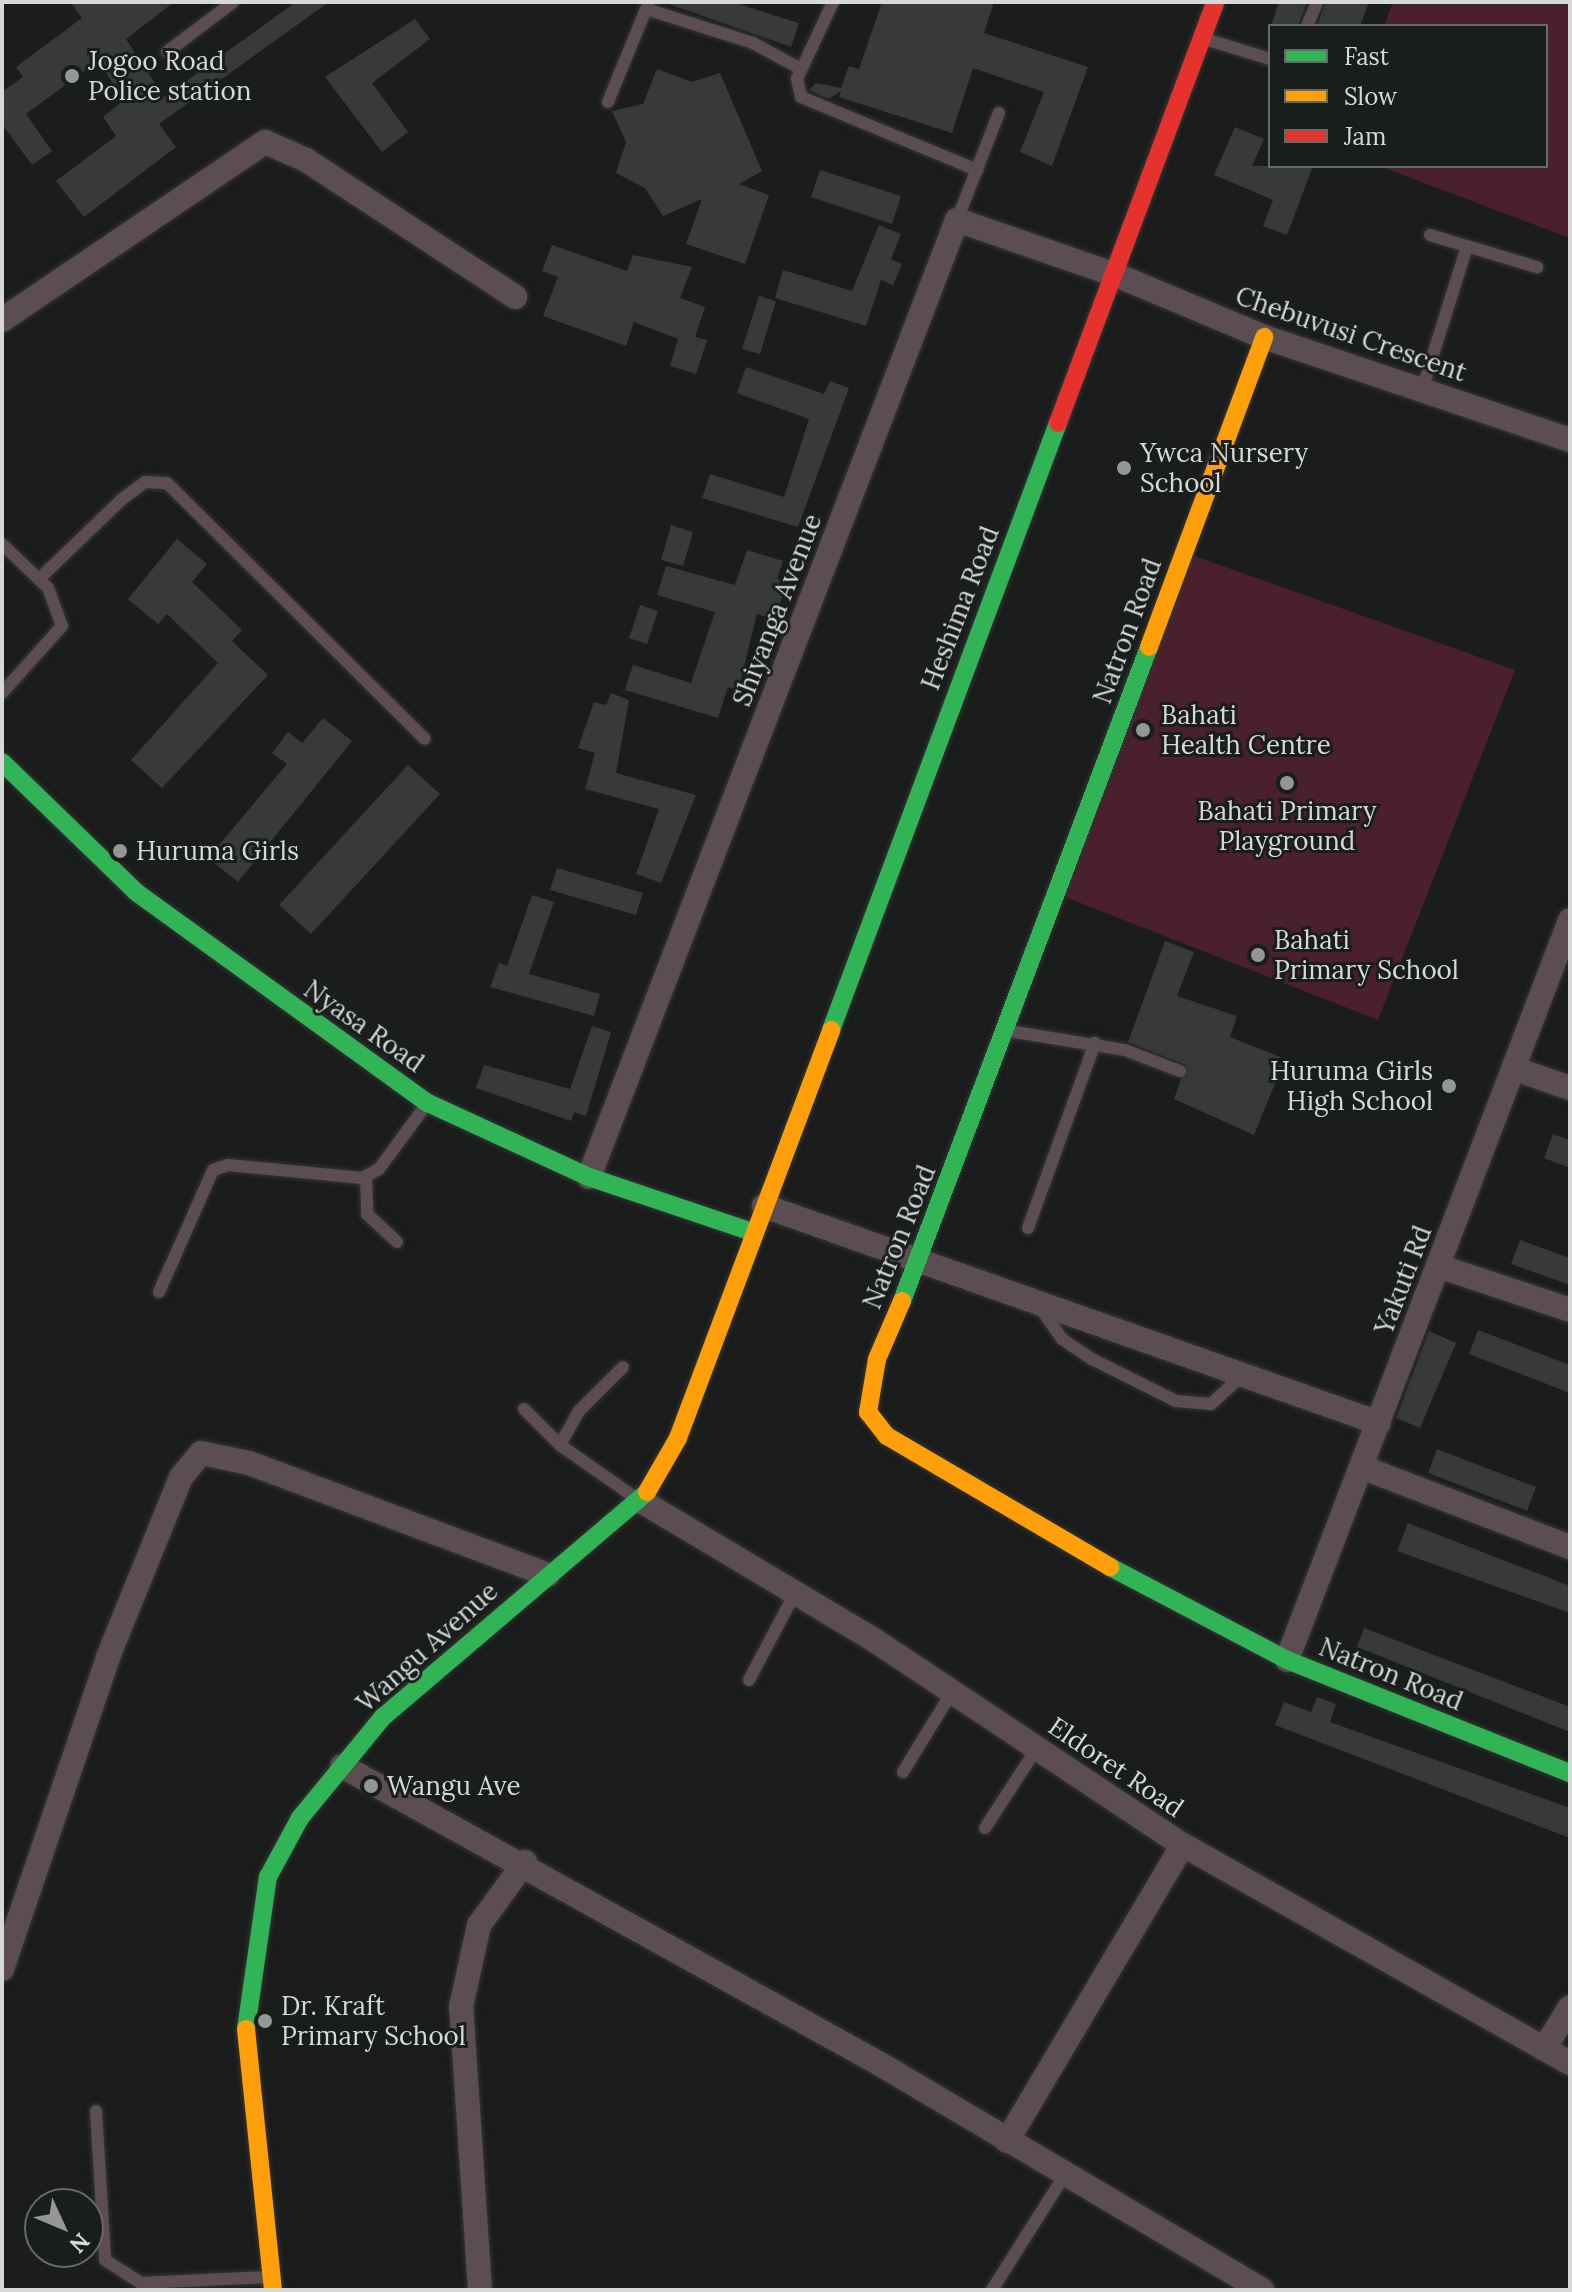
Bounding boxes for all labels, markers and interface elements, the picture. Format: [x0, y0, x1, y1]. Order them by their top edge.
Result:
legend [1268, 24, 1548, 168]
text: Fast [1344, 41, 1389, 72]
place label: Jogoo Road Police station [88, 45, 251, 106]
marker: Jogoo Road Police station [63, 67, 81, 85]
text: Slow [1344, 81, 1397, 112]
text: Jam [1344, 121, 1386, 152]
street label: Chebuvusi Crescent [1232, 280, 1470, 388]
place label: Ywca Nursery School [1140, 437, 1308, 498]
marker: Ywca Nursery School [1115, 459, 1133, 477]
street label: Shiyanga Avenue [726, 510, 828, 710]
street label: Heshima Road [915, 522, 1005, 694]
street label: Natron Road [1086, 554, 1168, 708]
place label: Bahati Health Centre [1161, 699, 1331, 760]
marker: Bahati Health Centre [1132, 719, 1154, 741]
marker: Bahati Primary Playground [1278, 774, 1296, 792]
place label: Bahati Primary Playground [1197, 795, 1377, 856]
place label: Huruma Girls [136, 835, 299, 867]
marker: Huruma Girls [111, 842, 129, 860]
place label: Bahati Primary School [1274, 924, 1459, 986]
marker: Bahati Primary School [1249, 946, 1267, 964]
street label: Nyasa Road [298, 973, 430, 1079]
place label: Huruma Girls High School [1270, 1055, 1433, 1116]
marker: Huruma Girls High School [1440, 1077, 1458, 1095]
street label: Natron Road [856, 1161, 942, 1313]
street label: Yakuti Rd [1368, 1221, 1438, 1339]
street label: Wangu Avenue [350, 1576, 504, 1718]
street label: Natron Road [1315, 1631, 1467, 1717]
street label: Eldoret Road [1043, 1710, 1189, 1824]
place label: Wangu Ave [387, 1770, 521, 1802]
marker: Wangu Ave [362, 1777, 380, 1795]
place label: Dr. Kraft Primary School [281, 1990, 466, 2052]
marker: Dr. Kraft Primary School [256, 2012, 274, 2030]
north arrow [24, 2188, 104, 2268]
text: N [64, 2227, 96, 2259]

